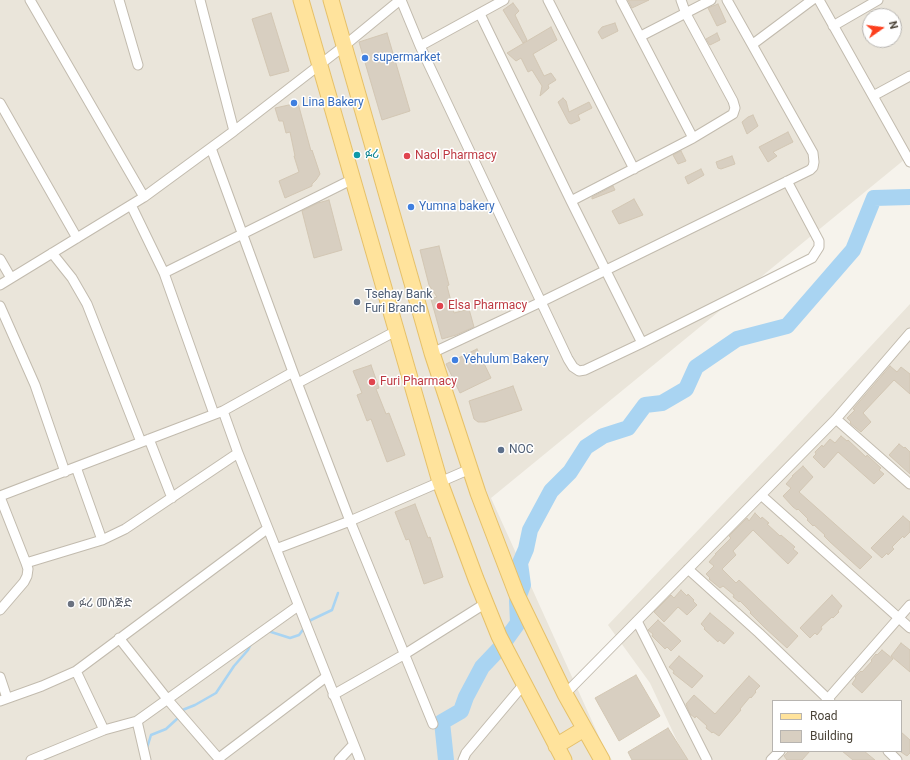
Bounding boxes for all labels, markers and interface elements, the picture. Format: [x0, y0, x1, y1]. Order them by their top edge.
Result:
north arrow [862, 8, 902, 48]
text: N [886, 20, 900, 31]
place label: supermarket [373, 51, 440, 65]
marker: supermarket [360, 53, 370, 63]
place label: Lina Bakery [302, 96, 364, 110]
marker: Lina Bakery [289, 98, 299, 108]
place label: ፉሪ [365, 148, 379, 162]
place label: Naol Pharmacy [415, 149, 497, 163]
marker: ፉሪ [352, 150, 362, 160]
marker: Naol Pharmacy [402, 151, 412, 161]
place label: Yumna bakery [419, 200, 495, 214]
marker: Yumna bakery [406, 202, 416, 212]
place label: Tsehay Bank Furi Branch [365, 288, 432, 316]
marker: Tsehay Bank Furi Branch [352, 297, 362, 307]
place label: Elsa Pharmacy [448, 299, 527, 313]
marker: Elsa Pharmacy [435, 301, 445, 311]
place label: Yehulum Bakery [463, 353, 549, 367]
marker: Yehulum Bakery [450, 355, 460, 365]
place label: Furi Pharmacy [380, 375, 457, 389]
marker: Furi Pharmacy [367, 377, 377, 387]
place label: NOC [509, 443, 534, 457]
marker: NOC [496, 445, 506, 455]
place label: ፉሪ መስጅድ [79, 597, 132, 611]
marker: ፉሪ መስጅድ [66, 599, 76, 609]
legend [772, 700, 902, 752]
text: Road [810, 709, 838, 723]
text: Building [810, 729, 853, 743]

